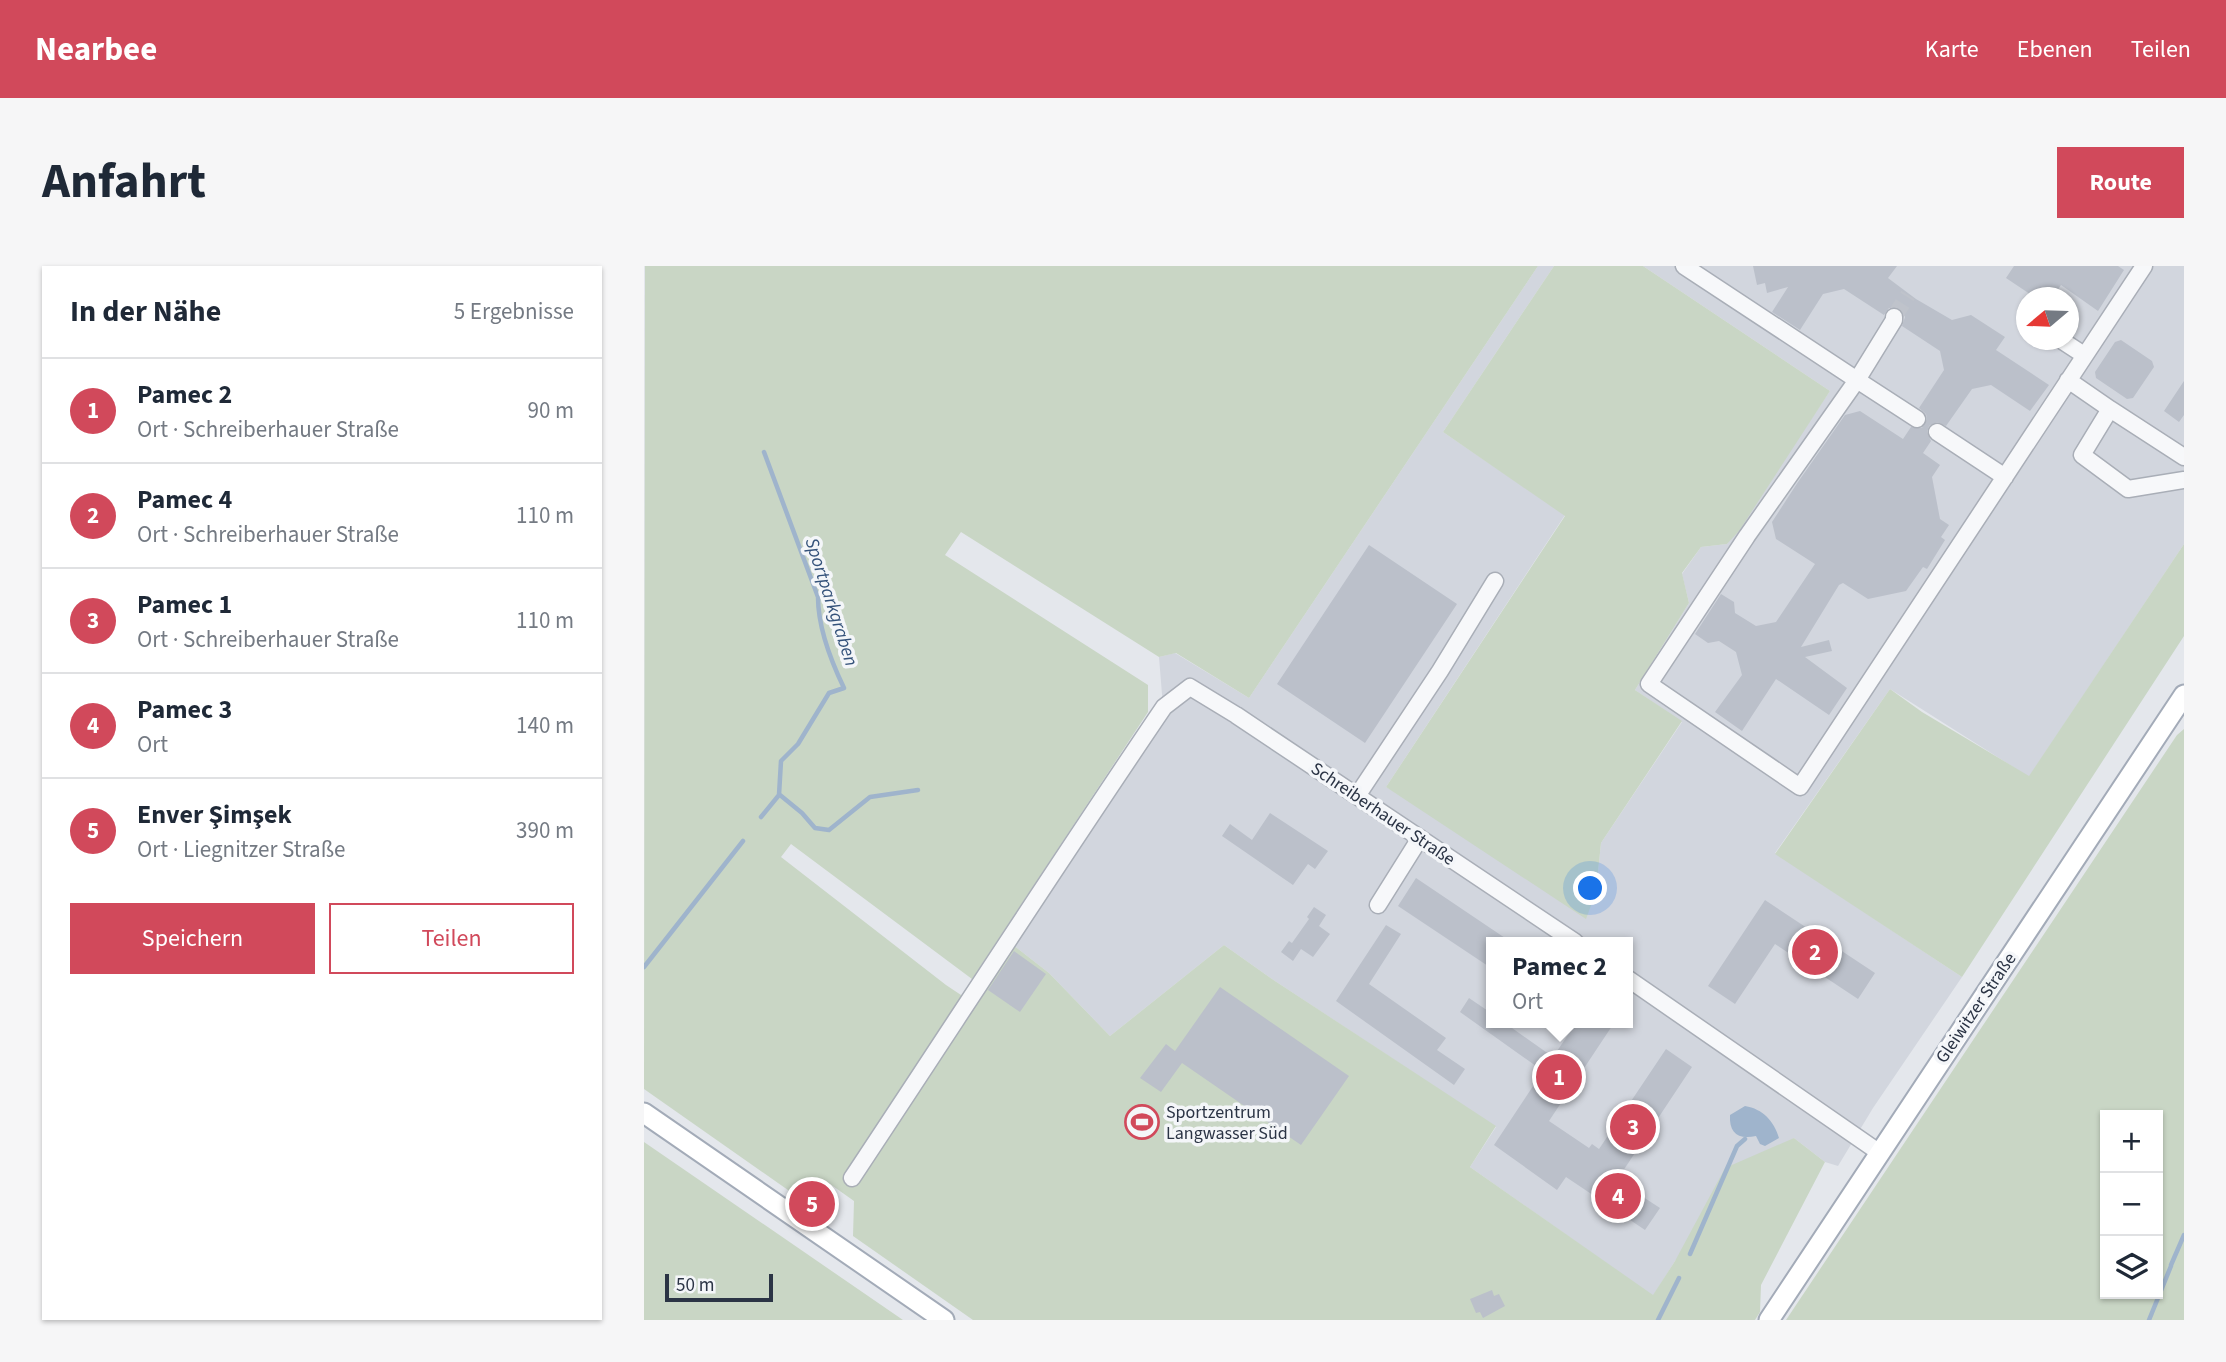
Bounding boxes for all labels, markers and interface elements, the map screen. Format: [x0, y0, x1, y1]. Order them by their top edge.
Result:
text: Nearbee [35, 26, 157, 73]
text: Karte [1925, 32, 1979, 67]
text: Ebenen [2017, 32, 2093, 67]
text: Teilen [2131, 32, 2191, 67]
text: Anfahrt [42, 147, 206, 217]
button: Route [2057, 147, 2184, 218]
north arrow [2016, 287, 2079, 350]
text: In der Nähe [70, 290, 221, 333]
text: 5 Ergebnisse [454, 295, 574, 328]
text: Pamec 2 [137, 376, 232, 413]
text: 1 [87, 394, 99, 427]
text: 90 m [527, 394, 574, 427]
text: Ort · Schreiberhauer Straße [137, 413, 399, 446]
text: Pamec 4 [137, 481, 232, 518]
text: 2 [87, 499, 99, 532]
text: 110 m [516, 499, 574, 532]
text: Ort · Schreiberhauer Straße [137, 518, 399, 551]
water label: Sportparkgraben [798, 534, 864, 670]
text: Pamec 1 [137, 586, 232, 623]
text: 3 [87, 604, 99, 637]
text: 110 m [516, 604, 574, 637]
text: Ort · Schreiberhauer Straße [137, 623, 399, 656]
text: Pamec 3 [137, 691, 232, 728]
text: 4 [87, 709, 99, 742]
text: 140 m [516, 709, 574, 742]
text: Ort [137, 728, 168, 761]
street label: Schreiberhauer Straße [1306, 756, 1460, 872]
text: Enver Şimşek [137, 796, 292, 833]
text: 5 [87, 814, 99, 847]
text: 390 m [516, 814, 574, 847]
text: Ort · Liegnitzer Straße [137, 833, 345, 866]
your location [1573, 871, 1607, 905]
button: Speichern [70, 903, 315, 974]
button: Teilen [329, 903, 574, 974]
pin: 2 [1792, 926, 1838, 978]
popup [1486, 937, 1633, 1028]
text: Pamec 2 [1512, 948, 1607, 985]
street label: Gleiwitzer Straße [1930, 948, 2022, 1068]
text: Ort [1512, 985, 1543, 1018]
pin: 1 [1536, 1051, 1582, 1103]
place label: Sportzentrum Langwasser Süd [1166, 1100, 1288, 1146]
pin: 3 [1610, 1101, 1656, 1153]
sports icon: Sportzentrum Langwasser Süd [1123, 1103, 1161, 1141]
map controls [2100, 1110, 2163, 1299]
button: + [2100, 1110, 2163, 1173]
pin: 4 [1595, 1170, 1641, 1222]
button: − [2100, 1173, 2163, 1236]
pin: 5 [789, 1178, 835, 1230]
button: layers [2100, 1236, 2163, 1299]
scale bar [665, 1271, 774, 1303]
text: 50 m [676, 1272, 714, 1299]

